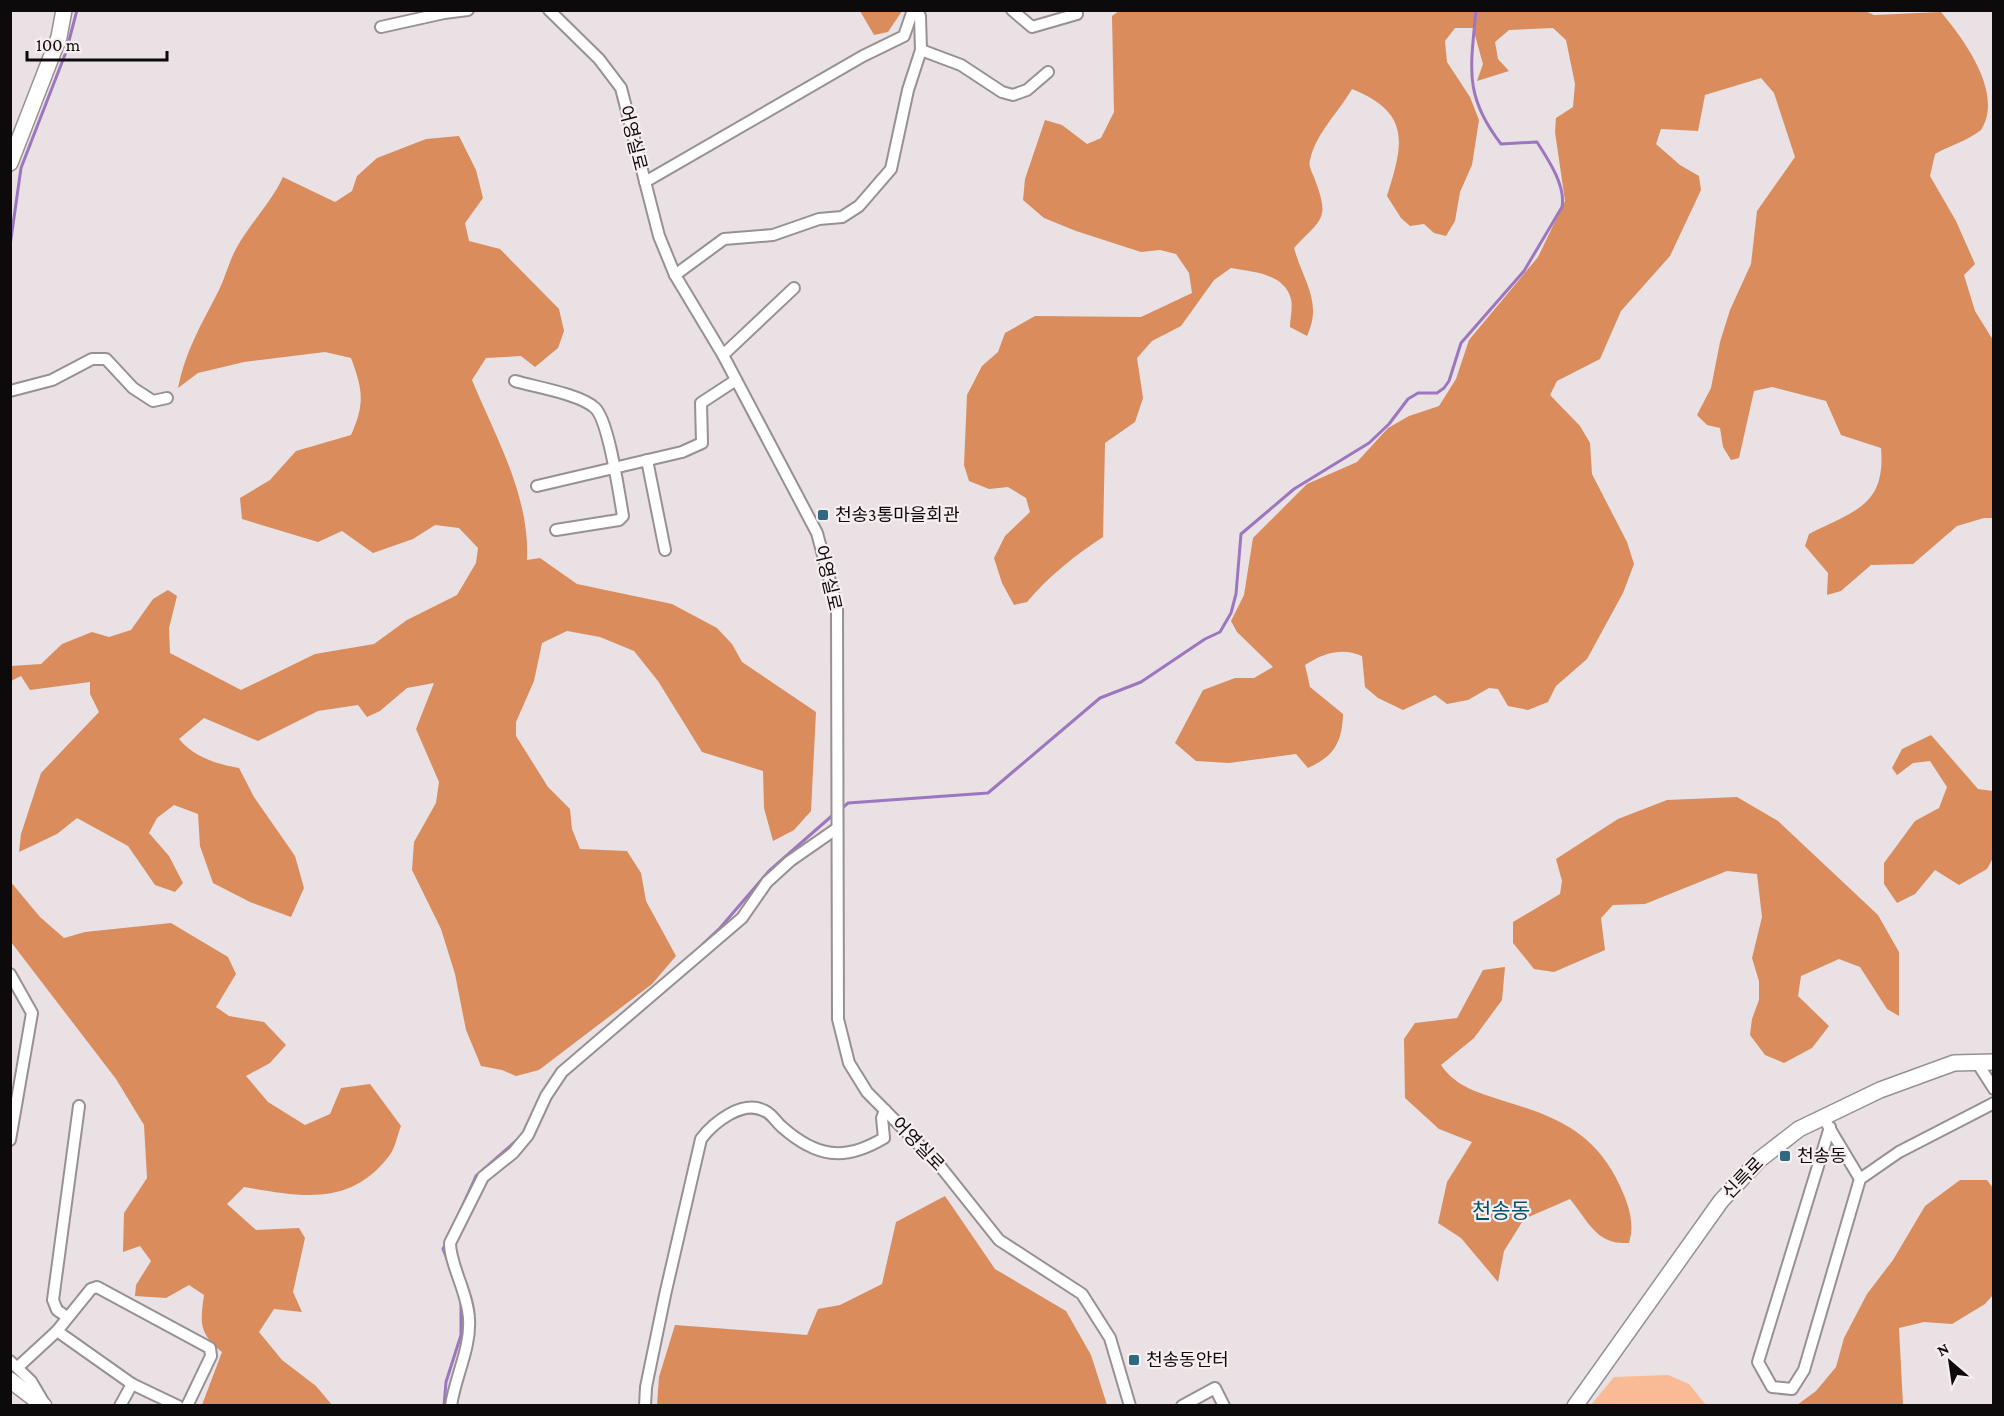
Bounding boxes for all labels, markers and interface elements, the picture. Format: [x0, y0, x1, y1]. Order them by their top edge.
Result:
scale bar [27, 24, 166, 62]
text: 100 m [36, 35, 81, 55]
street label: 어영실로 [615, 103, 651, 173]
place label: 천송3통마을회관 [835, 505, 960, 525]
marker: 천송3통마을회관 [816, 508, 830, 522]
street label: 어영실로 [811, 543, 845, 613]
street label: 어영실로 [888, 1113, 948, 1175]
place label: 천송동 [1797, 1146, 1847, 1166]
marker: 천송동 [1778, 1149, 1792, 1163]
street label: 신륵로 [1719, 1153, 1767, 1203]
district label: 천송동 [1472, 1199, 1530, 1223]
north arrow [1920, 1332, 1980, 1392]
text: N [1934, 1339, 1952, 1359]
place label: 천송동안터 [1146, 1350, 1229, 1370]
marker: 천송동안터 [1127, 1353, 1141, 1367]

